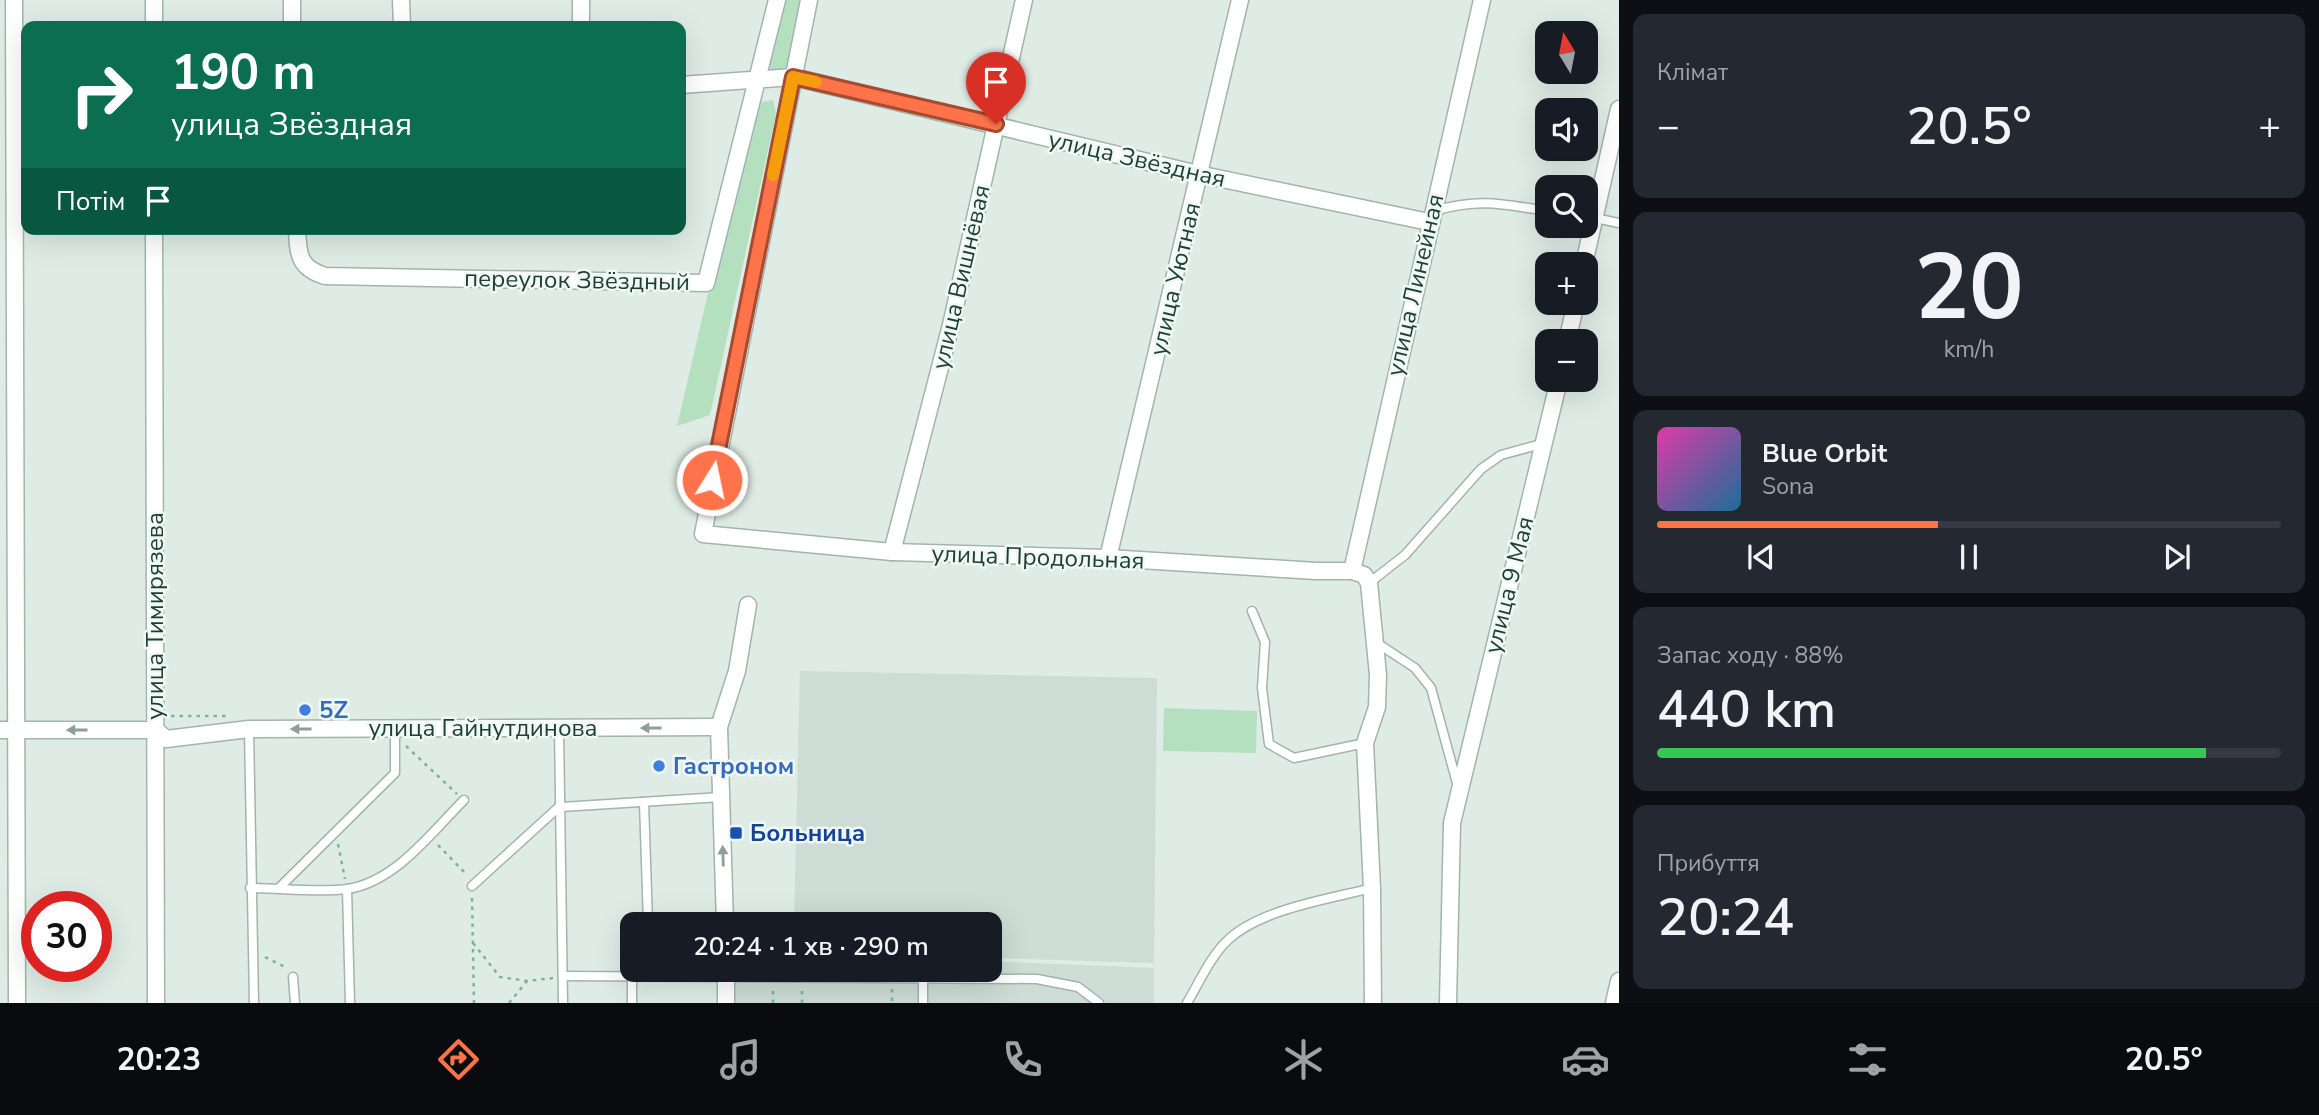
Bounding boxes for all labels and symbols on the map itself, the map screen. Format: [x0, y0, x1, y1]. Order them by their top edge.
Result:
north arrow [1535, 21, 1598, 84]
pin [966, 52, 1026, 124]
street label: улица Звёздная [1045, 123, 1229, 195]
street label: улица Вишнёвая [924, 182, 998, 372]
street label: улица Линейная [1378, 191, 1452, 379]
street label: улица Уютная [1142, 199, 1208, 359]
street label: переулок Звёздный [464, 262, 690, 298]
position arrow [675, 443, 749, 517]
street label: улица Тимирязева [139, 512, 171, 720]
street label: улица 9 Мая [1477, 513, 1541, 657]
street label: улица Продольная [931, 537, 1145, 577]
place label: 5Z [319, 694, 348, 726]
marker: 5Z [297, 702, 313, 718]
street label: улица Гайнутдинова [368, 712, 598, 744]
one-way arrow [639, 722, 661, 734]
one-way arrow [289, 723, 311, 735]
one-way arrow [66, 724, 88, 736]
place label: Гастроном [673, 750, 794, 782]
marker: Гастроном [651, 758, 667, 774]
place label: Больница [750, 817, 865, 849]
marker: Больница [728, 825, 744, 841]
one-way arrow [717, 845, 729, 867]
speed limit sign: 30 [21, 891, 112, 982]

